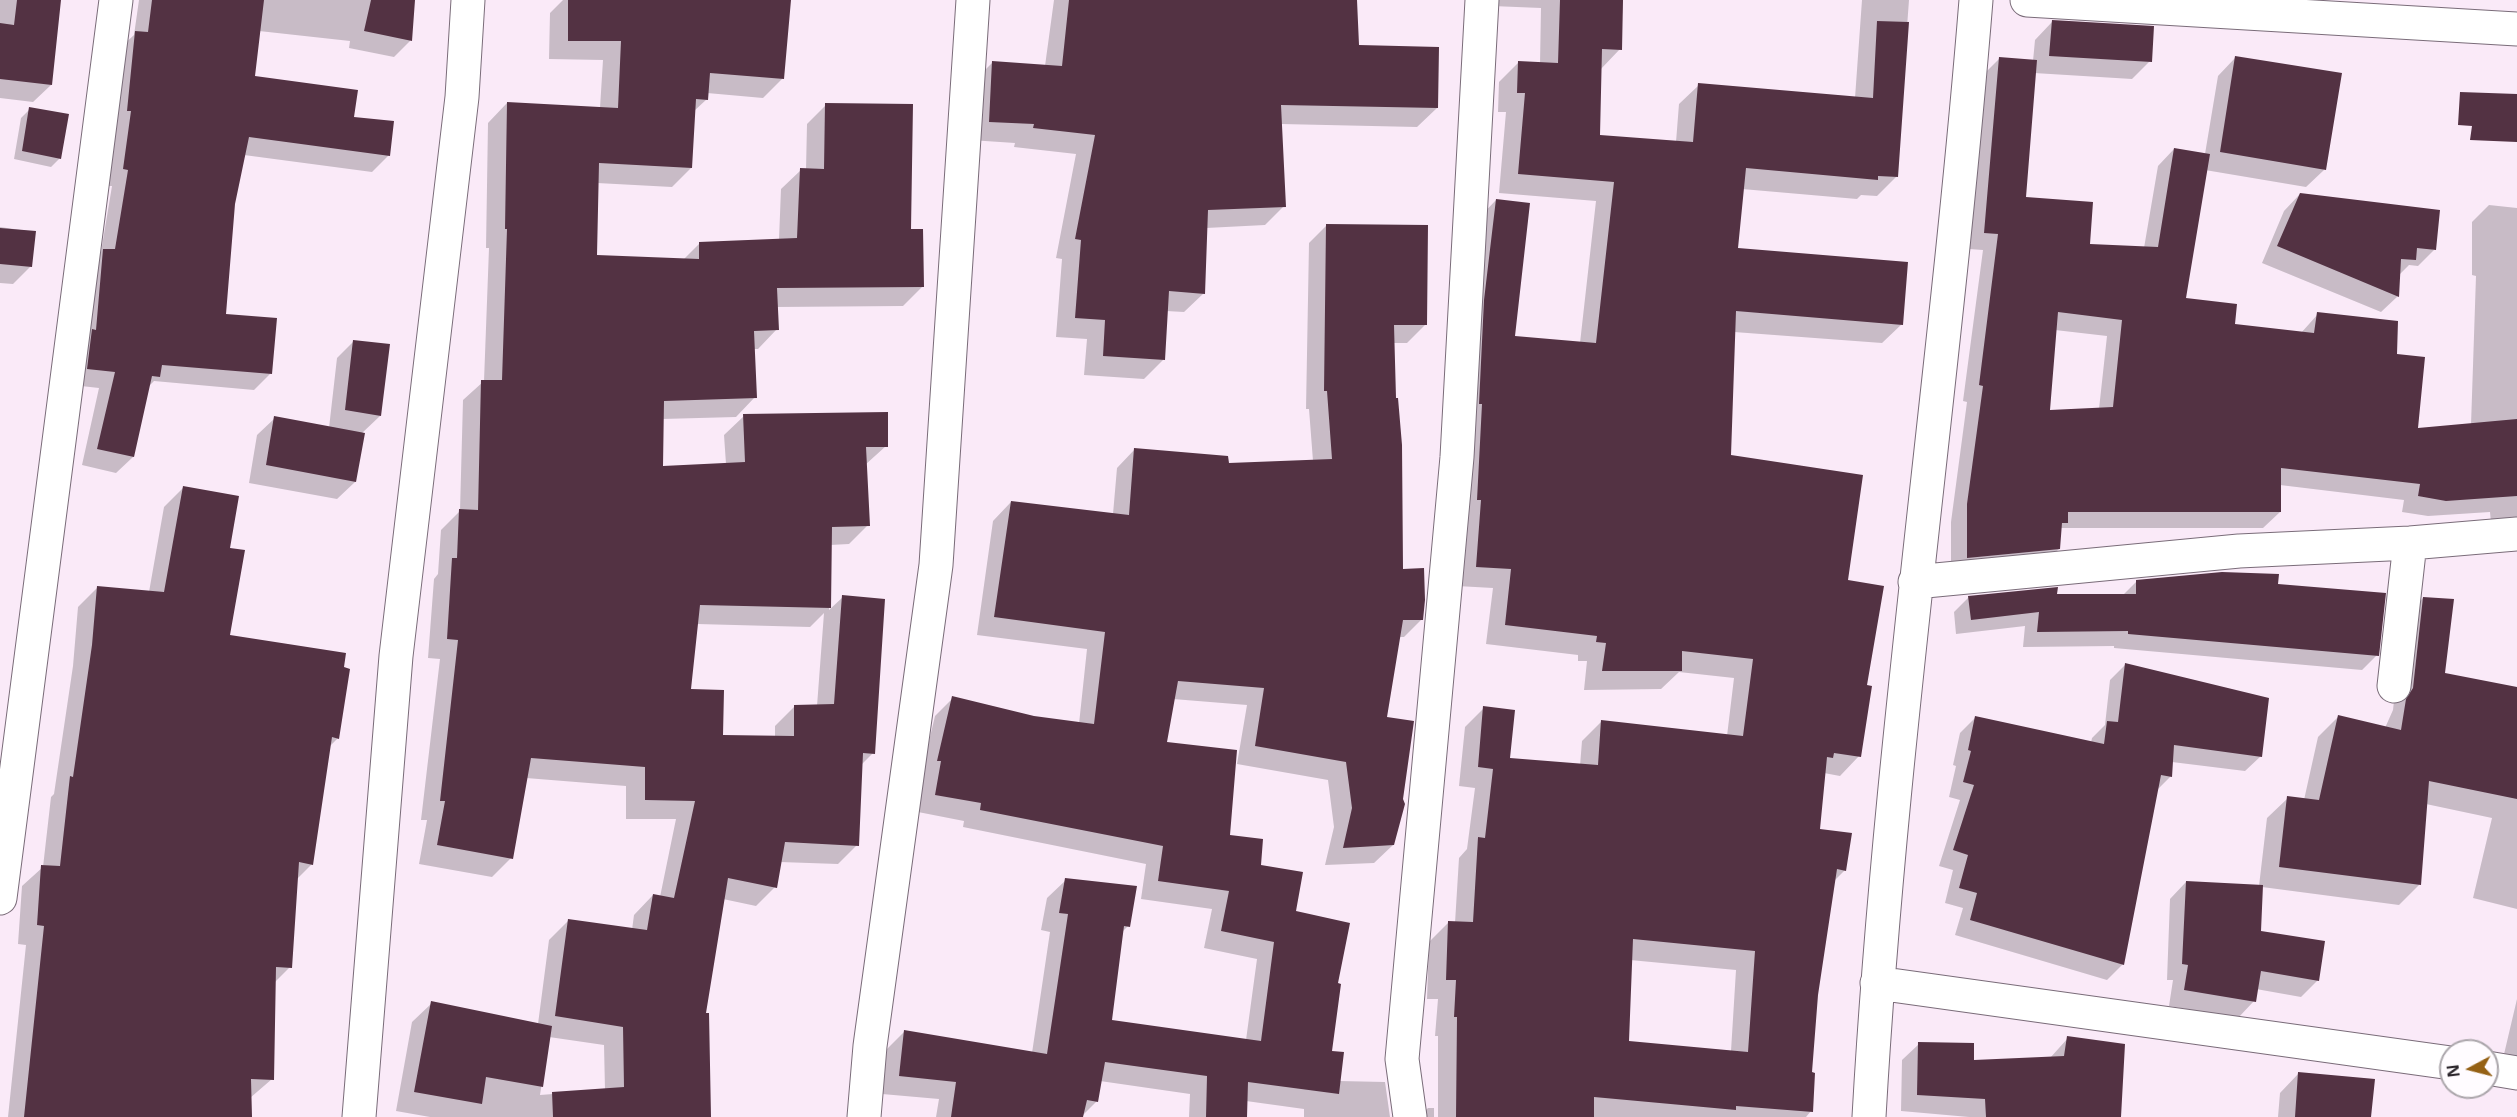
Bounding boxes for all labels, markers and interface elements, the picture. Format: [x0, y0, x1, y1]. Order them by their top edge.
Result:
north arrow [2439, 1039, 2499, 1099]
text: N [2441, 1063, 2465, 1079]

